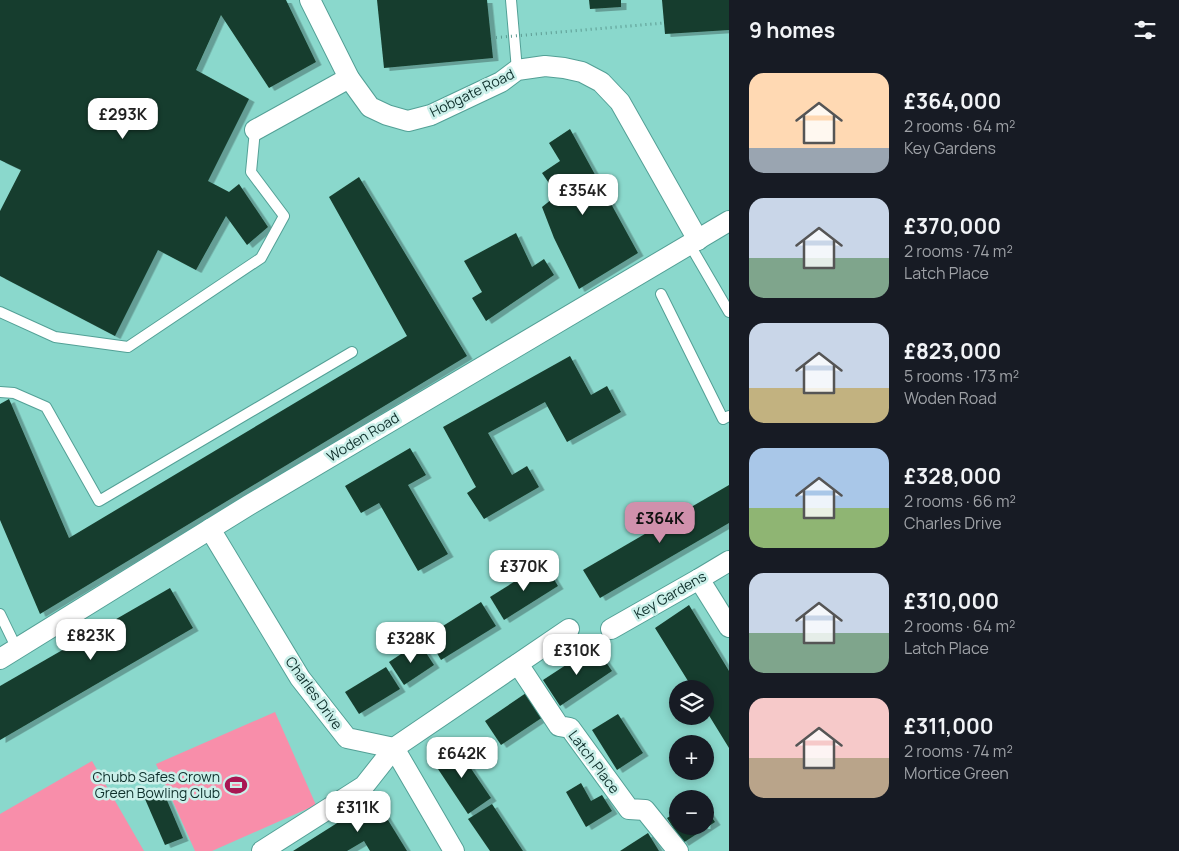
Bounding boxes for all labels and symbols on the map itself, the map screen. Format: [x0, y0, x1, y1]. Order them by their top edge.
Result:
street label: Hobgate Road [426, 64, 517, 121]
pin: £293K [88, 98, 158, 140]
pin: £354K [548, 174, 618, 216]
street label: Woden Road [323, 408, 402, 466]
pin: £364K [625, 502, 695, 544]
pin: £370K [489, 550, 559, 592]
street label: Key Gardens [630, 566, 709, 623]
pin: £823K [56, 618, 126, 661]
pin: £328K [376, 622, 446, 664]
pin: £310K [542, 634, 612, 676]
street label: Charles Drive [282, 653, 347, 733]
street label: Latch Place [564, 726, 624, 797]
pin: £642K [427, 736, 497, 779]
place label: Chubb Safes Crown Green Bowling Club [93, 767, 220, 802]
sports icon: Chubb Safes Crown Green Bowling Club [223, 772, 249, 798]
pin: £311K [323, 790, 393, 833]

